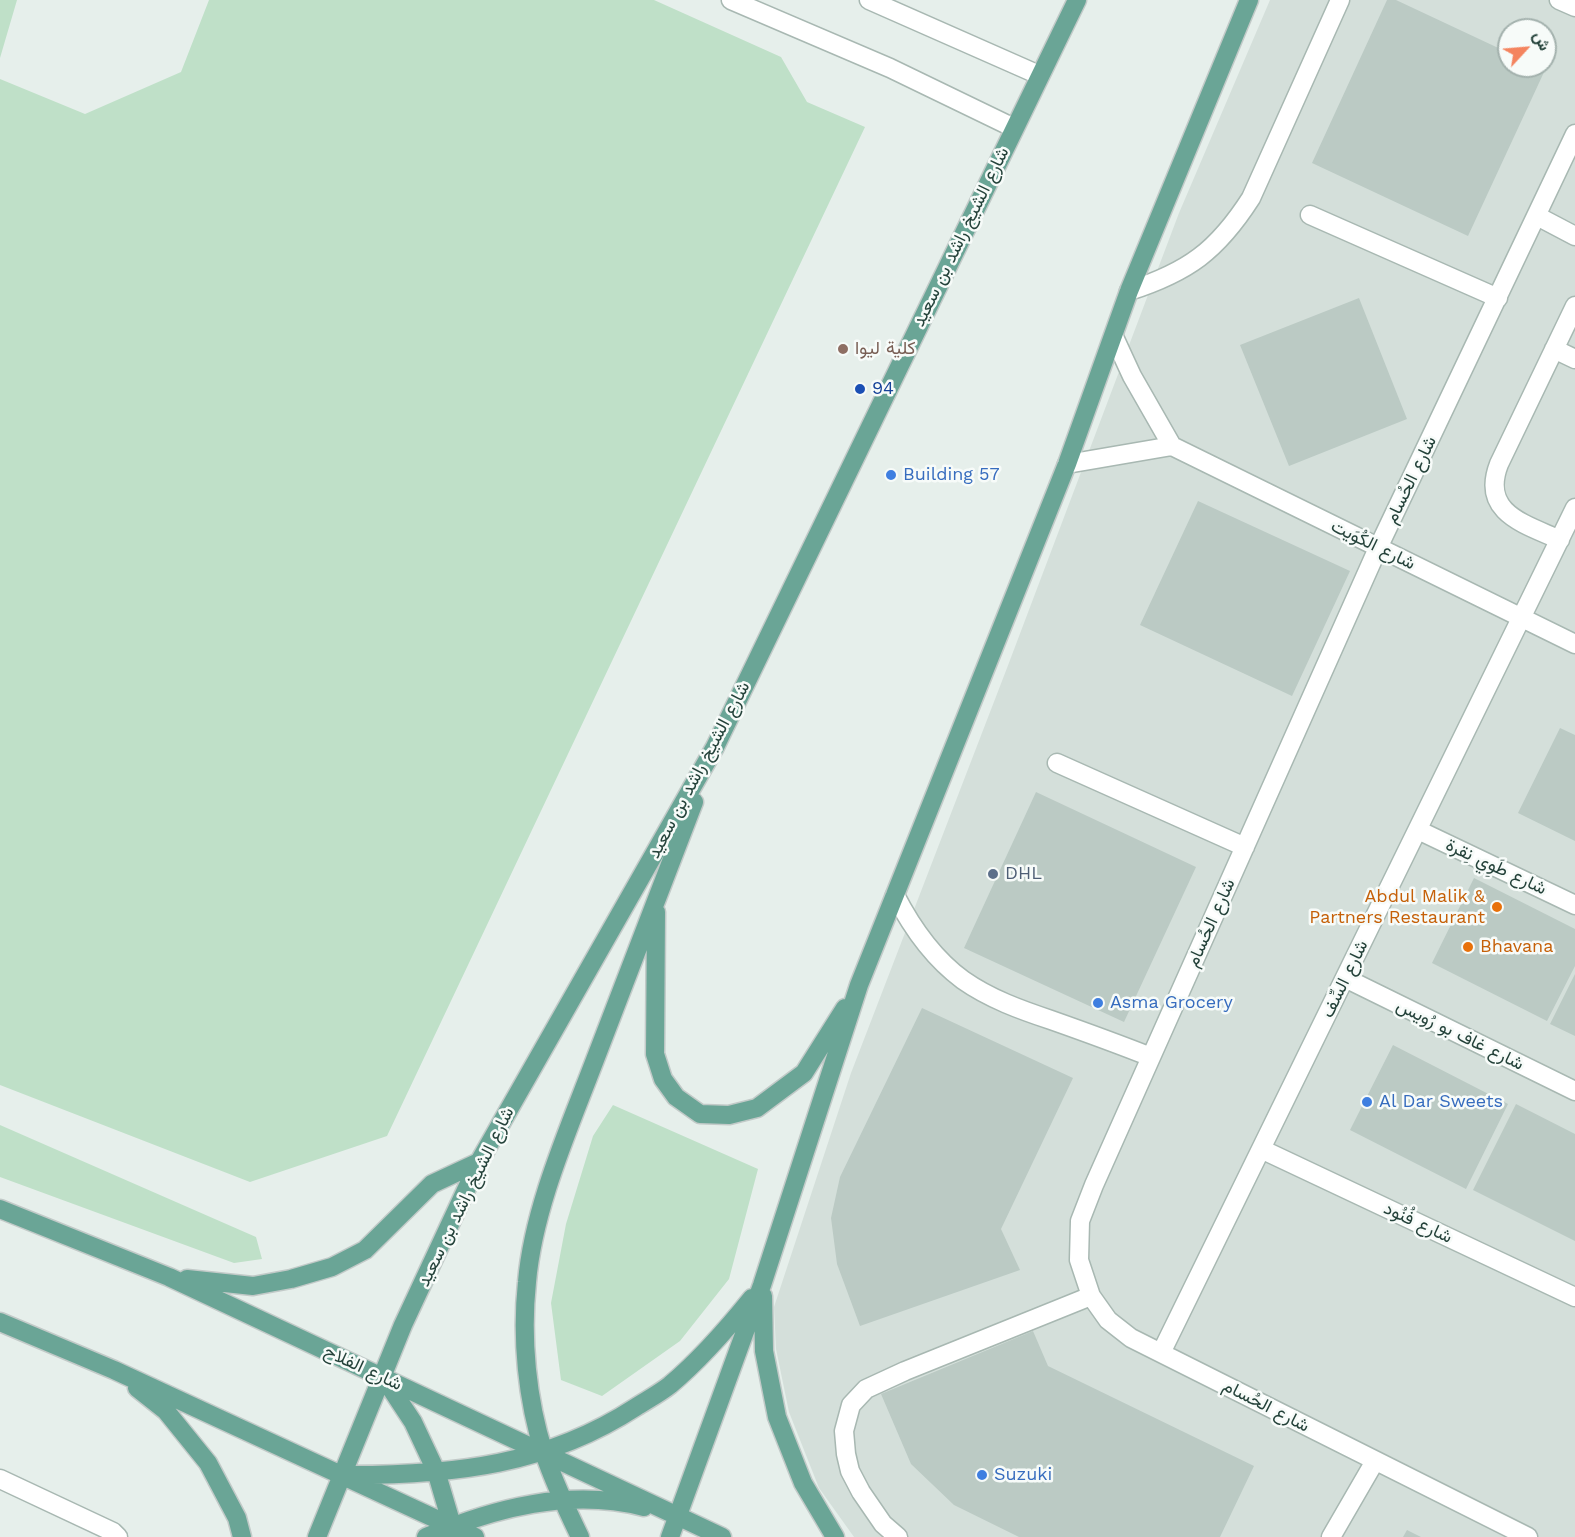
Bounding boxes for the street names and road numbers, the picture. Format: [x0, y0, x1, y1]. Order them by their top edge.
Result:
street label: شارع الشيخ راشد بن سعيد [908, 144, 1014, 330]
street label: شارع الحُسام [1381, 433, 1441, 527]
street label: شارع الكُوَيت [1327, 515, 1419, 575]
street label: شارع الشيخ راشد بن سعيد [643, 678, 755, 862]
street label: شارع طَوِي نِقرة [1442, 834, 1550, 900]
street label: شارع الحُسام [1182, 875, 1240, 971]
street label: شارع السِّف [1317, 937, 1373, 1021]
street label: شارع غاف بو رُويس [1393, 995, 1527, 1075]
street label: شارع الشيخ راشد بن سعيد [413, 1104, 519, 1290]
street label: شارع فُنُود [1380, 1198, 1456, 1248]
street label: شارع الفلاح [321, 1341, 405, 1395]
street label: شارع الحُسام [1219, 1375, 1313, 1437]

